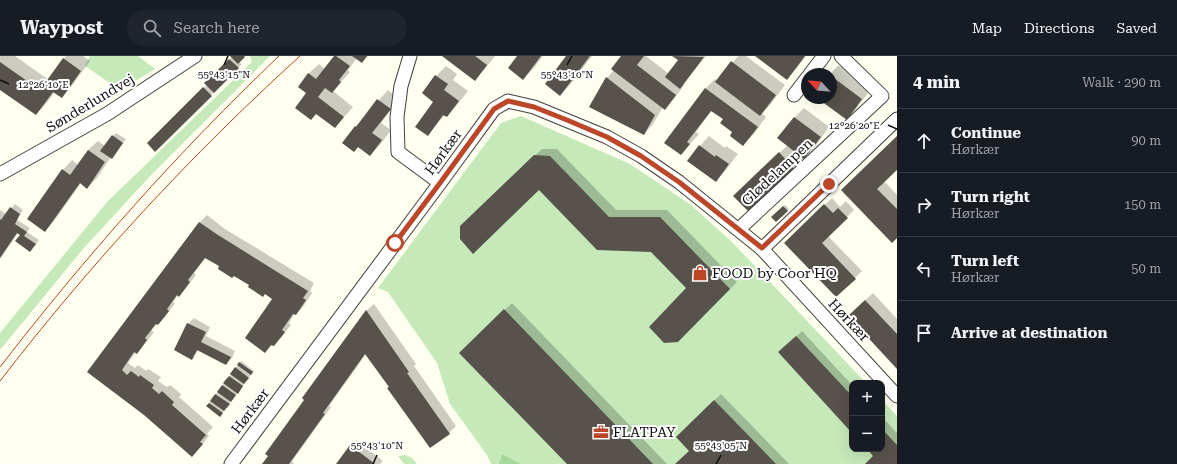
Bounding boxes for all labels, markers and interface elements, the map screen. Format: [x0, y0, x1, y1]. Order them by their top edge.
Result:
search box [127, 10, 407, 46]
text: Waypost [20, 16, 103, 39]
icon: search [141, 17, 163, 39]
text: Search here [173, 19, 259, 37]
text: Map [972, 20, 1002, 36]
text: Directions [1024, 20, 1094, 36]
text: Saved [1116, 20, 1157, 36]
north arrow [801, 68, 837, 104]
text: 55°43'15"N [198, 69, 250, 80]
text: 55°43'10"N [541, 69, 593, 80]
street label: Sønderlundvej [43, 70, 137, 136]
text: 4 min [913, 72, 960, 92]
text: Walk · 290 m [1082, 75, 1161, 90]
text: 12°26'10"E [17, 79, 69, 90]
text: 12°26'20"E [828, 120, 880, 131]
text: Continue [951, 124, 1021, 142]
street label: Hørkær [421, 126, 465, 178]
icon: ahead [913, 130, 935, 152]
text: 90 m [1131, 133, 1161, 148]
street label: Glødelampen [738, 135, 816, 209]
text: Hørkær [951, 142, 999, 157]
route end [820, 175, 838, 193]
text: Turn right [951, 188, 1030, 206]
icon: right [913, 194, 935, 216]
text: 150 m [1124, 197, 1161, 212]
text: Hørkær [951, 206, 999, 221]
route start [386, 234, 404, 252]
text: Turn left [951, 252, 1019, 270]
icon: left [913, 258, 935, 280]
text: 50 m [1131, 261, 1161, 276]
shop icon: FOOD by Coor HQ [691, 264, 709, 282]
place label: FOOD by Coor HQ [712, 265, 837, 281]
text: Hørkær [951, 270, 999, 285]
street label: Hørkær [825, 295, 873, 345]
icon: arrive [913, 322, 935, 344]
text: Arrive at destination [951, 324, 1107, 342]
map controls [849, 380, 885, 452]
button: + [849, 380, 885, 416]
street label: Hørkær [228, 385, 272, 437]
button: − [849, 416, 885, 452]
office icon: FLATPAY [592, 423, 610, 441]
place label: FLATPAY [613, 424, 676, 440]
text: 55°43'10"N [351, 440, 403, 451]
text: 55°43'05"N [695, 440, 747, 451]

